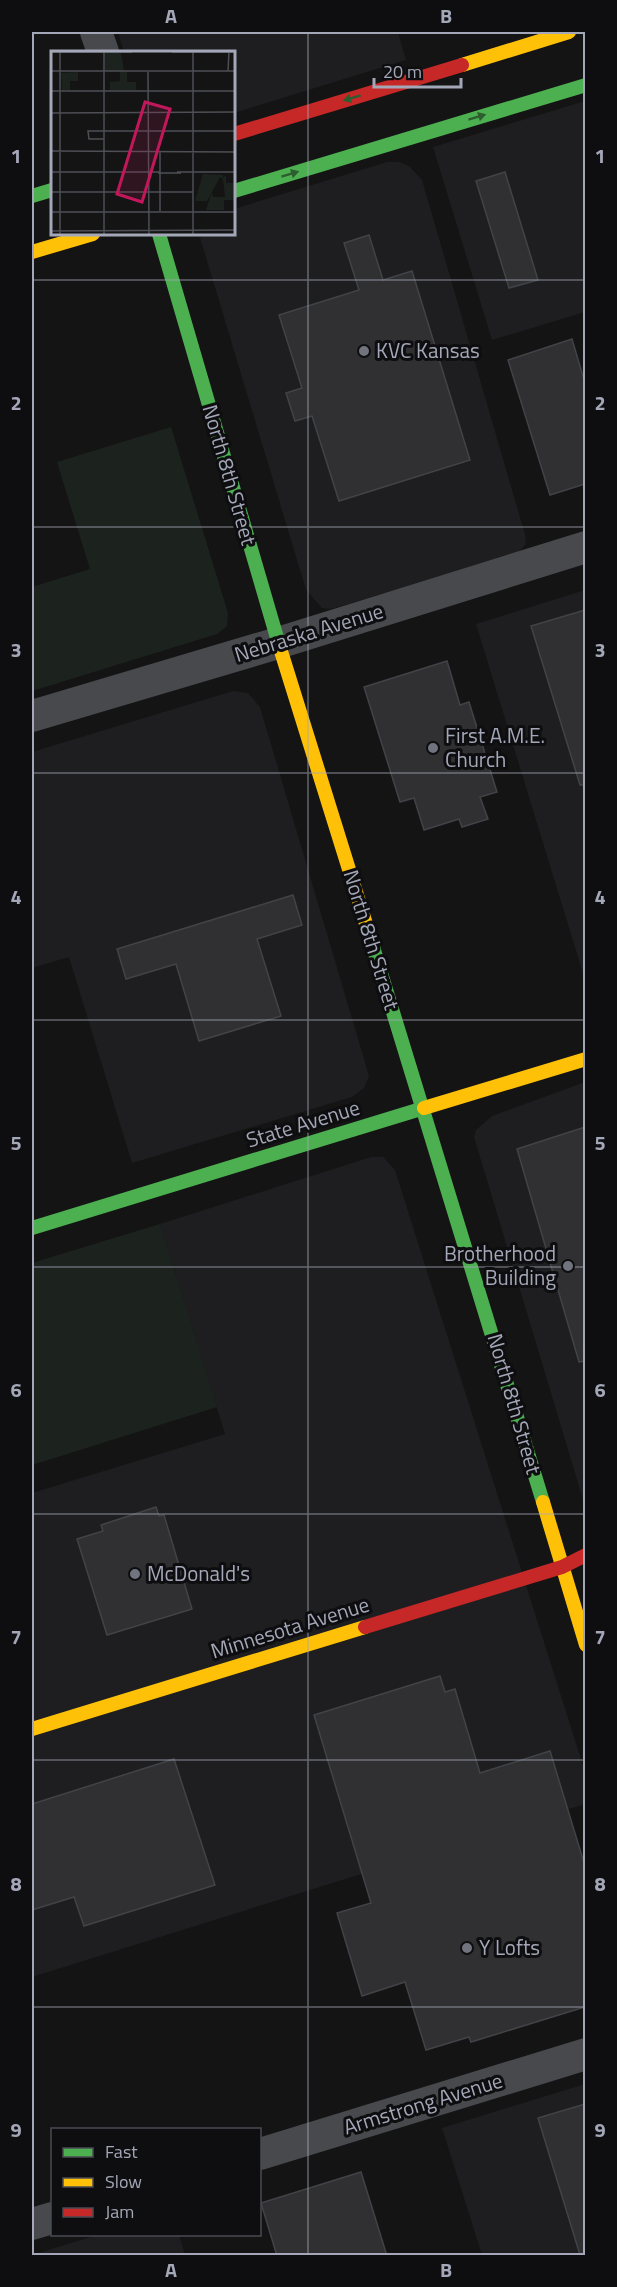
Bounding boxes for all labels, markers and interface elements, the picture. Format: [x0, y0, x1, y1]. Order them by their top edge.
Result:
text: A [165, 0, 177, 31]
text: B [440, 0, 452, 31]
inset map [51, 51, 236, 236]
scale bar [374, 51, 461, 89]
text: 20 m [383, 58, 422, 85]
one-way arrow [343, 94, 361, 103]
one-way arrow [468, 112, 486, 122]
text: 1 [10, 140, 22, 171]
text: 1 [594, 140, 606, 171]
one-way arrow [281, 169, 299, 178]
place label: KVC Kansas [376, 334, 480, 366]
marker: KVC Kansas [357, 344, 371, 358]
text: 2 [10, 387, 22, 418]
text: 2 [594, 387, 606, 418]
street label: North 8th Street [195, 401, 265, 549]
street label: Nebraska Avenue [230, 594, 387, 670]
text: 3 [10, 634, 22, 665]
text: 3 [594, 634, 606, 665]
place label: First A.M.E. Church [445, 719, 545, 775]
marker: First A.M.E. Church [426, 741, 440, 755]
street label: North 8th Street [335, 866, 409, 1014]
text: 4 [10, 881, 22, 912]
text: 4 [594, 881, 606, 912]
street label: State Avenue [242, 1091, 364, 1156]
text: 5 [10, 1127, 22, 1158]
text: 5 [594, 1127, 606, 1158]
place label: Brotherhood Building [444, 1237, 556, 1293]
marker: Brotherhood Building [561, 1259, 575, 1273]
street label: North 8th Street [480, 1330, 550, 1478]
text: 6 [10, 1374, 22, 1405]
text: 6 [594, 1374, 606, 1405]
place label: McDonald's [147, 1557, 250, 1589]
marker: McDonald's [128, 1567, 142, 1581]
street label: Minnesota Avenue [206, 1588, 373, 1666]
text: 7 [10, 1621, 22, 1652]
text: 7 [594, 1621, 606, 1652]
text: 8 [10, 1868, 22, 1899]
text: 8 [594, 1868, 606, 1899]
place label: Y Lofts [479, 1931, 540, 1963]
marker: Y Lofts [460, 1941, 474, 1955]
street label: Armstrong Avenue [339, 2064, 506, 2142]
text: 9 [10, 2114, 22, 2145]
text: 9 [594, 2114, 606, 2145]
legend [51, 2128, 261, 2236]
text: Fast [105, 2138, 138, 2165]
text: Slow [105, 2168, 142, 2195]
text: Jam [105, 2198, 134, 2225]
text: A [165, 2254, 177, 2285]
text: B [440, 2254, 452, 2285]

